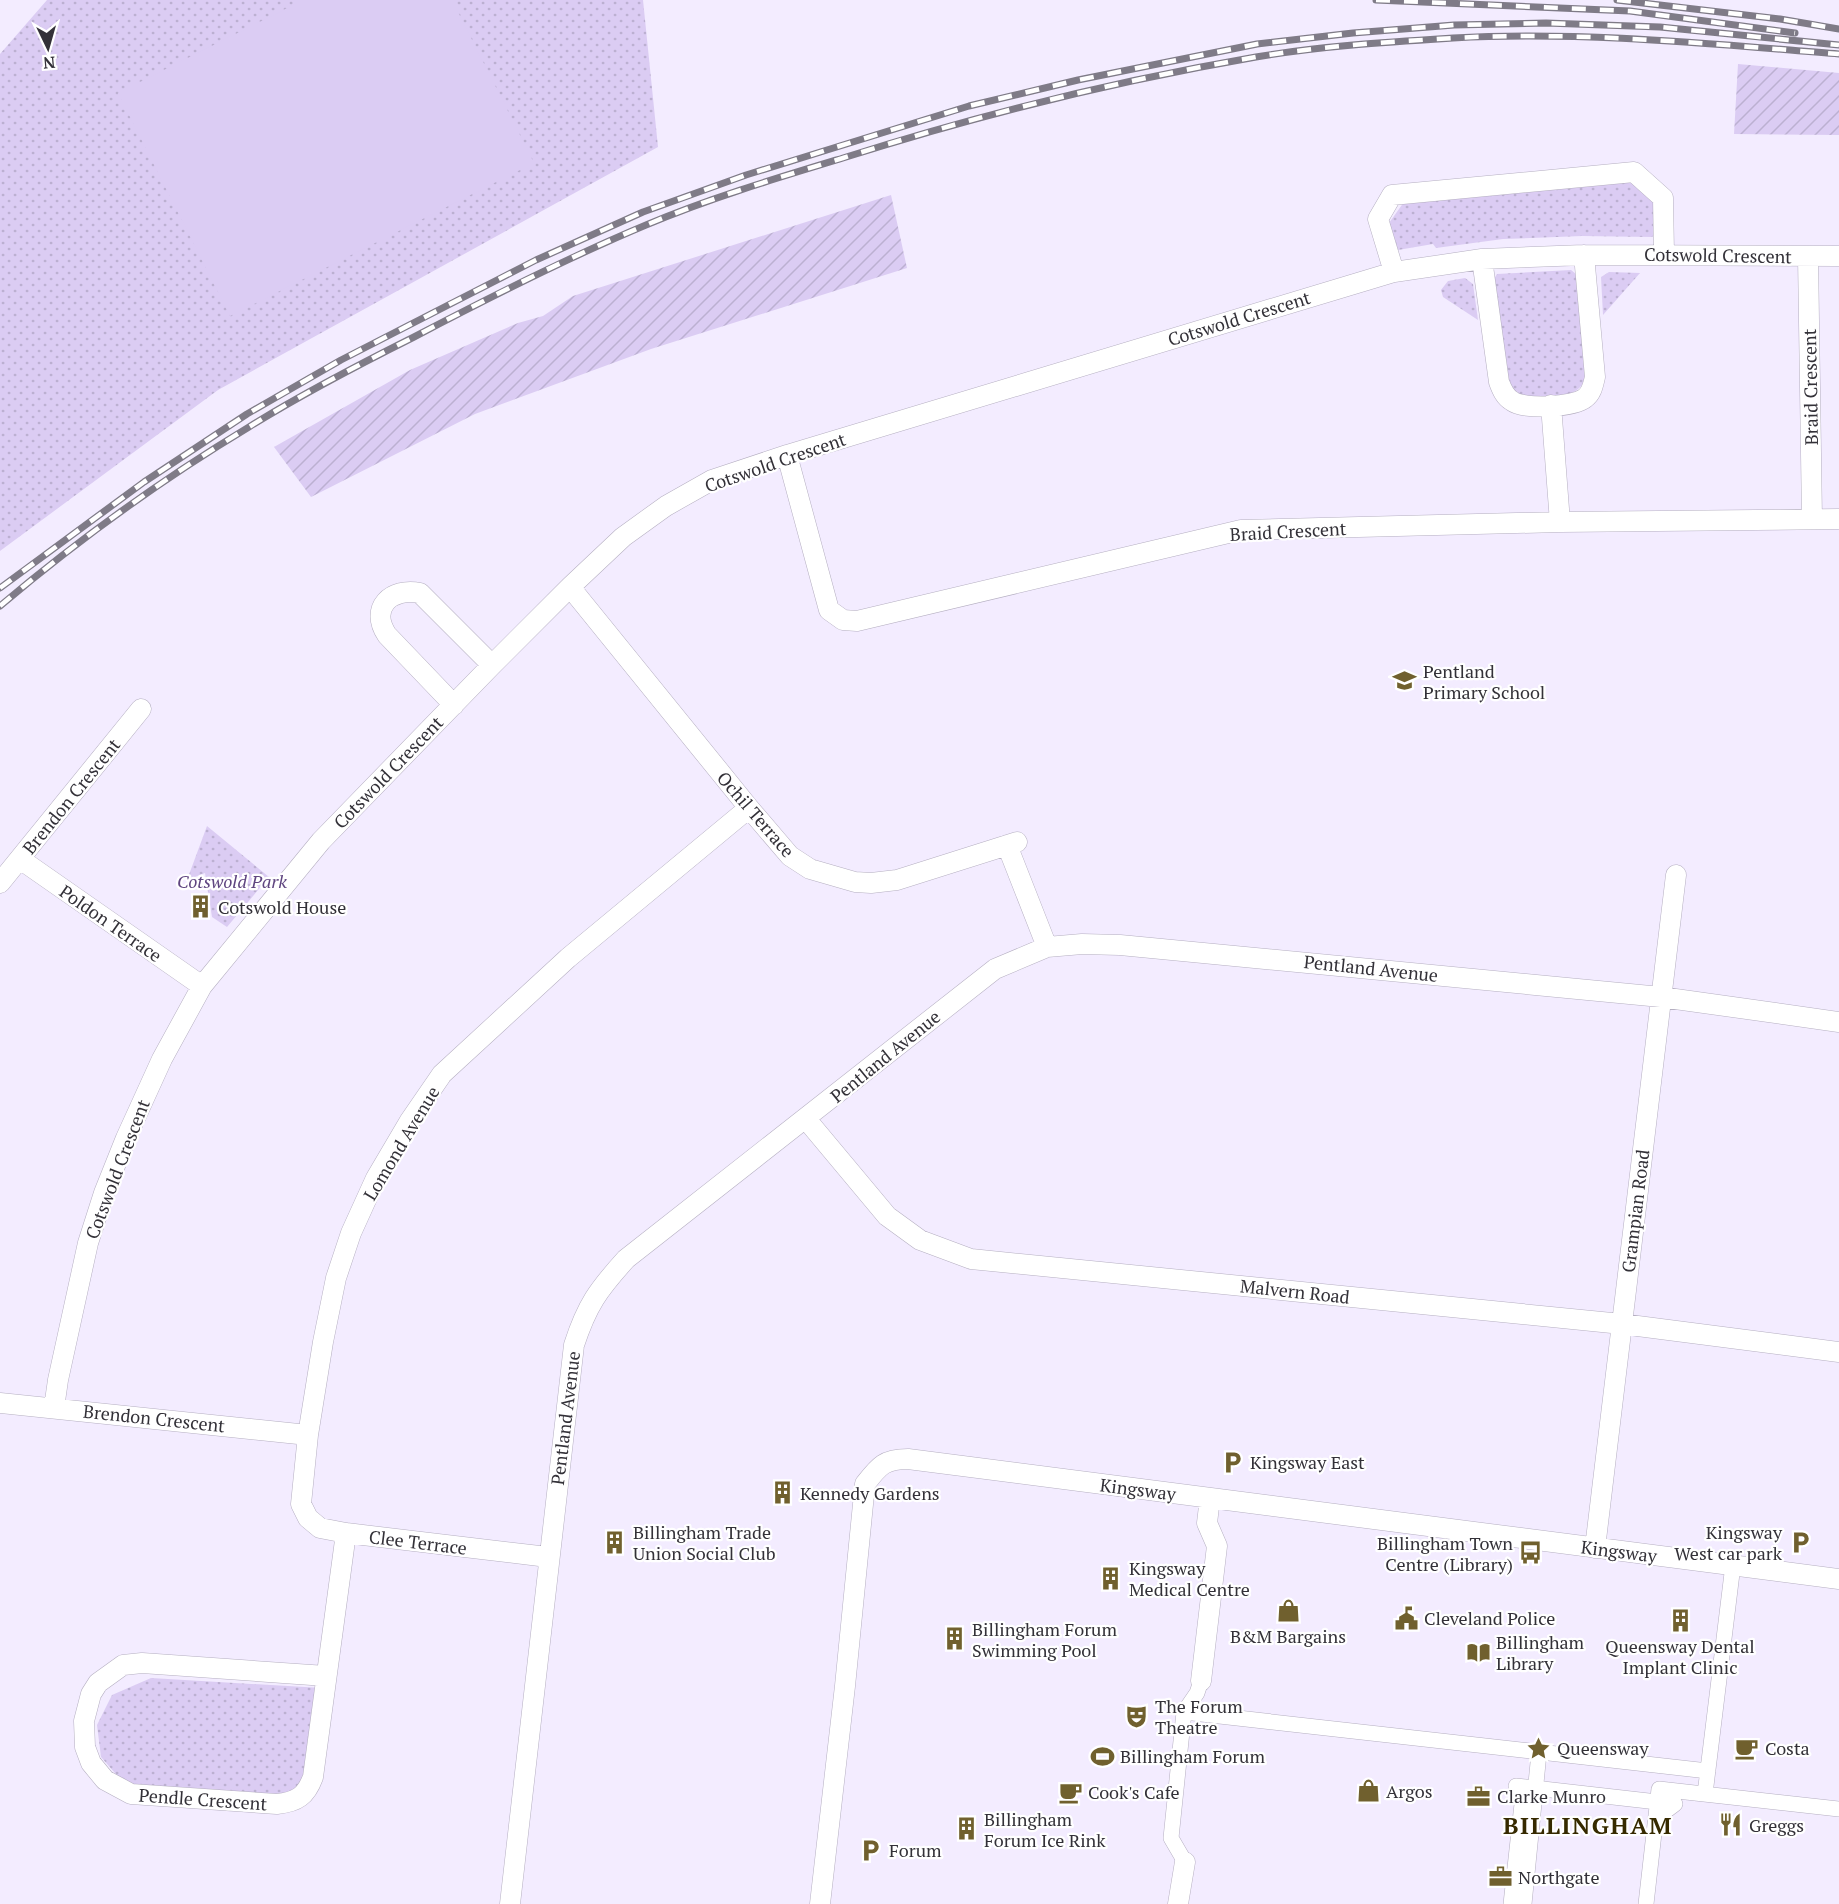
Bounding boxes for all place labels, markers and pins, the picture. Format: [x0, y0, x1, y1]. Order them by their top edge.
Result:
place label: Pentland Primary School [1423, 659, 1545, 704]
school or university icon: Pentland Primary School [1392, 668, 1418, 694]
building icon: Cotswold House [187, 894, 213, 920]
place label: Cotswold House [218, 895, 346, 919]
parking icon: Kingsway East [1219, 1449, 1245, 1475]
place label: Kingsway East [1250, 1450, 1365, 1474]
building icon: Kennedy Gardens [769, 1480, 795, 1506]
place label: Kennedy Gardens [800, 1481, 940, 1505]
place label: Billingham Trade Union Social Club [633, 1520, 776, 1565]
place label: Kingsway West car park [1674, 1520, 1783, 1565]
building icon: Billingham Trade Union Social Club [602, 1529, 628, 1555]
parking icon: Kingsway West car park [1787, 1529, 1813, 1555]
place label: Billingham Town Centre (Library) [1377, 1531, 1513, 1576]
bus stop icon: Billingham Town Centre (Library) [1518, 1540, 1544, 1566]
place label: Kingsway Medical Centre [1129, 1556, 1250, 1601]
building icon: Kingsway Medical Centre [1098, 1565, 1124, 1591]
shop icon: B&M Bargains [1275, 1597, 1301, 1623]
public building icon: Cleveland Police [1393, 1605, 1419, 1631]
place label: Cleveland Police [1424, 1606, 1555, 1630]
building icon: Queensway Dental Implant Clinic [1667, 1607, 1693, 1633]
place label: Billingham Forum Swimming Pool [972, 1617, 1117, 1662]
place label: B&M Bargains [1230, 1624, 1346, 1648]
building icon: Billingham Forum Swimming Pool [941, 1626, 967, 1652]
place label: Billingham Library [1496, 1630, 1585, 1675]
place label: Queensway Dental Implant Clinic [1605, 1634, 1755, 1679]
library icon: Billingham Library [1465, 1639, 1491, 1665]
place label: The Forum Theatre [1155, 1694, 1243, 1739]
theatre icon: The Forum Theatre [1124, 1703, 1150, 1729]
place icon: Queensway [1526, 1735, 1552, 1761]
cafe icon: Costa [1734, 1735, 1760, 1761]
place label: Queensway [1557, 1736, 1649, 1760]
place label: Costa [1765, 1736, 1810, 1760]
sports icon: Billingham Forum [1089, 1743, 1115, 1769]
place label: Billingham Forum [1120, 1744, 1265, 1768]
shop icon: Argos [1355, 1778, 1381, 1804]
cafe icon: Cook's Cafe [1057, 1779, 1083, 1805]
place label: Argos [1386, 1779, 1432, 1803]
place label: Cook's Cafe [1088, 1780, 1180, 1804]
office icon: Clarke Munro [1466, 1783, 1492, 1809]
place label: Clarke Munro [1497, 1784, 1606, 1808]
place label: Billingham Forum Ice Rink [984, 1807, 1106, 1852]
restaurant icon: Greggs [1718, 1812, 1744, 1838]
place label: Greggs [1749, 1813, 1804, 1837]
building icon: Billingham Forum Ice Rink [953, 1816, 979, 1842]
parking icon: Forum [858, 1837, 884, 1863]
place label: Forum [889, 1838, 942, 1862]
office icon: Northgate [1487, 1864, 1513, 1890]
place label: Northgate [1518, 1865, 1600, 1889]

